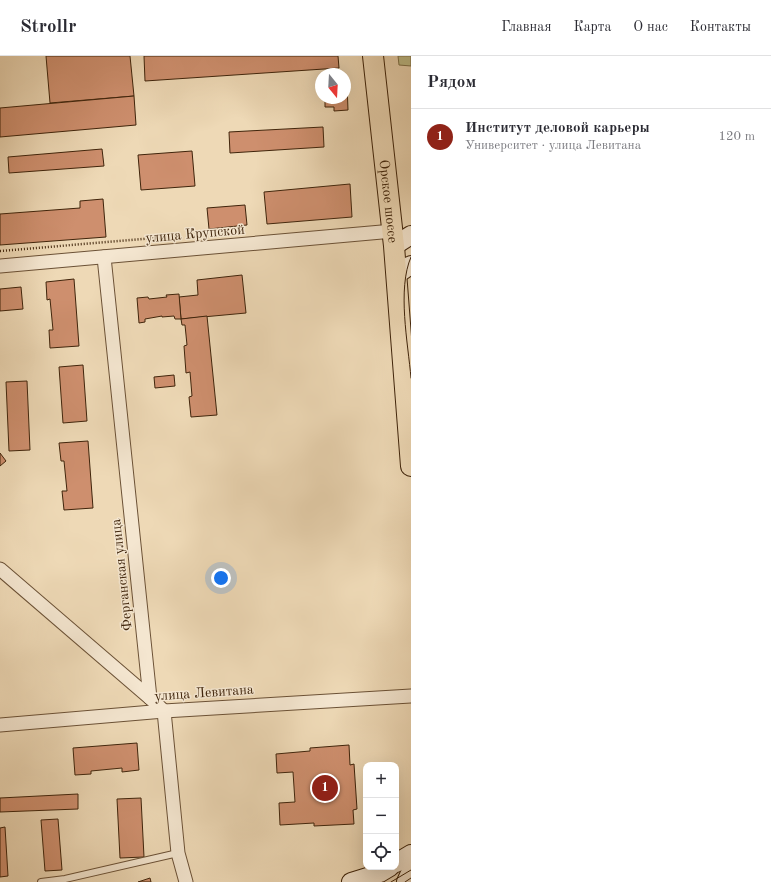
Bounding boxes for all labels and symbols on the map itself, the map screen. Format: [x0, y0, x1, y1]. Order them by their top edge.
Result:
north arrow [315, 68, 351, 104]
street label: Орское шоссе [376, 159, 400, 244]
street label: улица Крупской [145, 223, 245, 245]
street label: Ферганская улица [109, 518, 135, 632]
your location [211, 568, 231, 588]
street label: улица Левитана [154, 683, 254, 703]
pin: 1 [312, 773, 338, 803]

